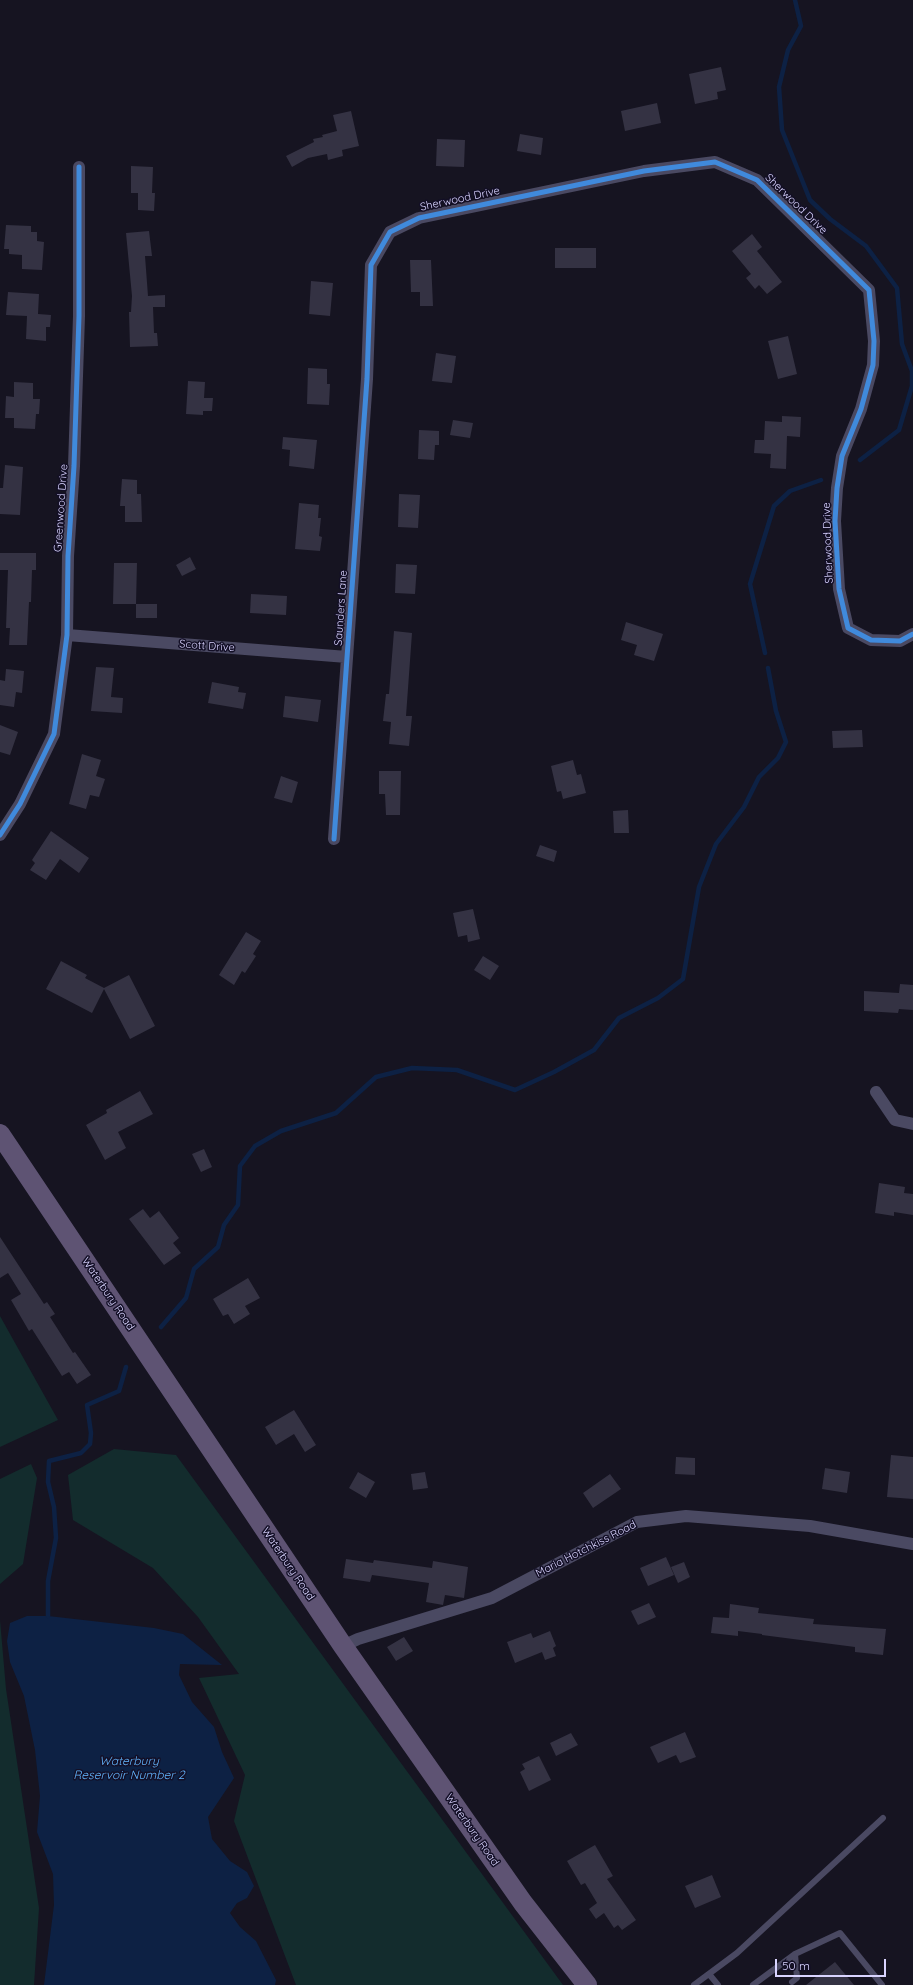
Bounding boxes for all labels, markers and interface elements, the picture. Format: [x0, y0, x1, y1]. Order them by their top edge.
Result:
street label: Sherwood Drive [762, 171, 830, 237]
street label: Sherwood Drive [419, 184, 501, 214]
street label: Greenwood Drive [51, 464, 71, 552]
street label: Sherwood Drive [820, 502, 836, 584]
street label: Saunders Lane [332, 570, 350, 646]
street label: Scott Drive [179, 637, 235, 655]
street label: Waterbury Road [79, 1255, 137, 1333]
street label: Maria Hotchkiss Road [534, 1518, 638, 1580]
street label: Waterbury Road [259, 1525, 317, 1603]
water label: Waterbury Reservoir Number 2 [73, 1754, 185, 1782]
street label: Waterbury Road [442, 1791, 502, 1869]
scale bar [777, 1951, 888, 1977]
text: 50 m [782, 1958, 810, 1973]

